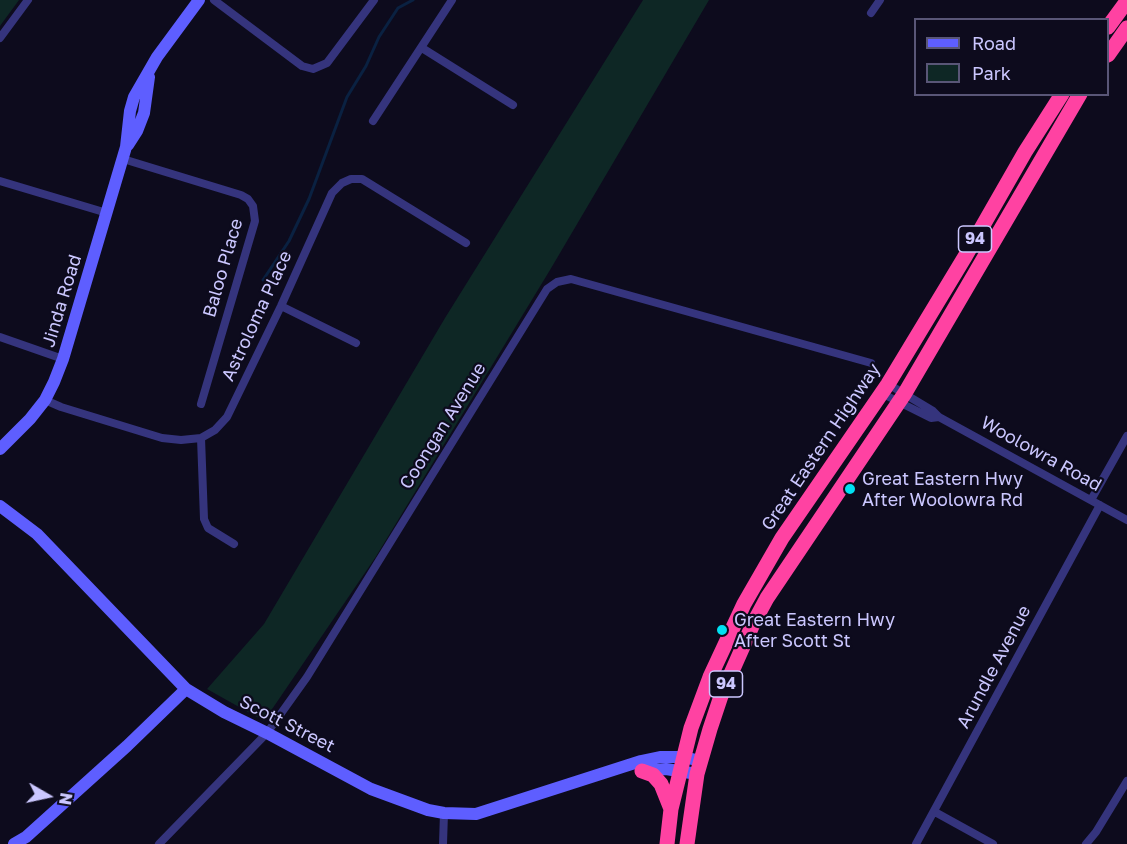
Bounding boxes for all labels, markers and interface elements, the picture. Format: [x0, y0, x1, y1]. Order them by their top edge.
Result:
legend [914, 18, 1109, 96]
text: Road [972, 32, 1016, 54]
text: Park [972, 62, 1011, 84]
street label: Baloo Place [199, 216, 247, 320]
road number: 94 [958, 226, 992, 252]
street label: Astroloma Place [217, 247, 297, 385]
street label: Jinda Road [38, 252, 86, 350]
street label: Coongan Avenue [395, 359, 491, 493]
street label: Great Eastern Highway [757, 359, 885, 535]
street label: Woolowra Road [977, 412, 1105, 496]
place label: Great Eastern Hwy After Woolowra Rd [862, 468, 1023, 510]
marker: Great Eastern Hwy After Woolowra Rd [843, 482, 857, 496]
street label: Arundle Avenue [953, 602, 1035, 732]
place label: Great Eastern Hwy After Scott St [734, 609, 895, 652]
marker: Great Eastern Hwy After Scott St [715, 623, 729, 637]
road number: 94 [710, 671, 742, 697]
street label: Scott Street [236, 691, 338, 757]
north arrow [18, 766, 78, 826]
text: N [55, 791, 77, 806]

